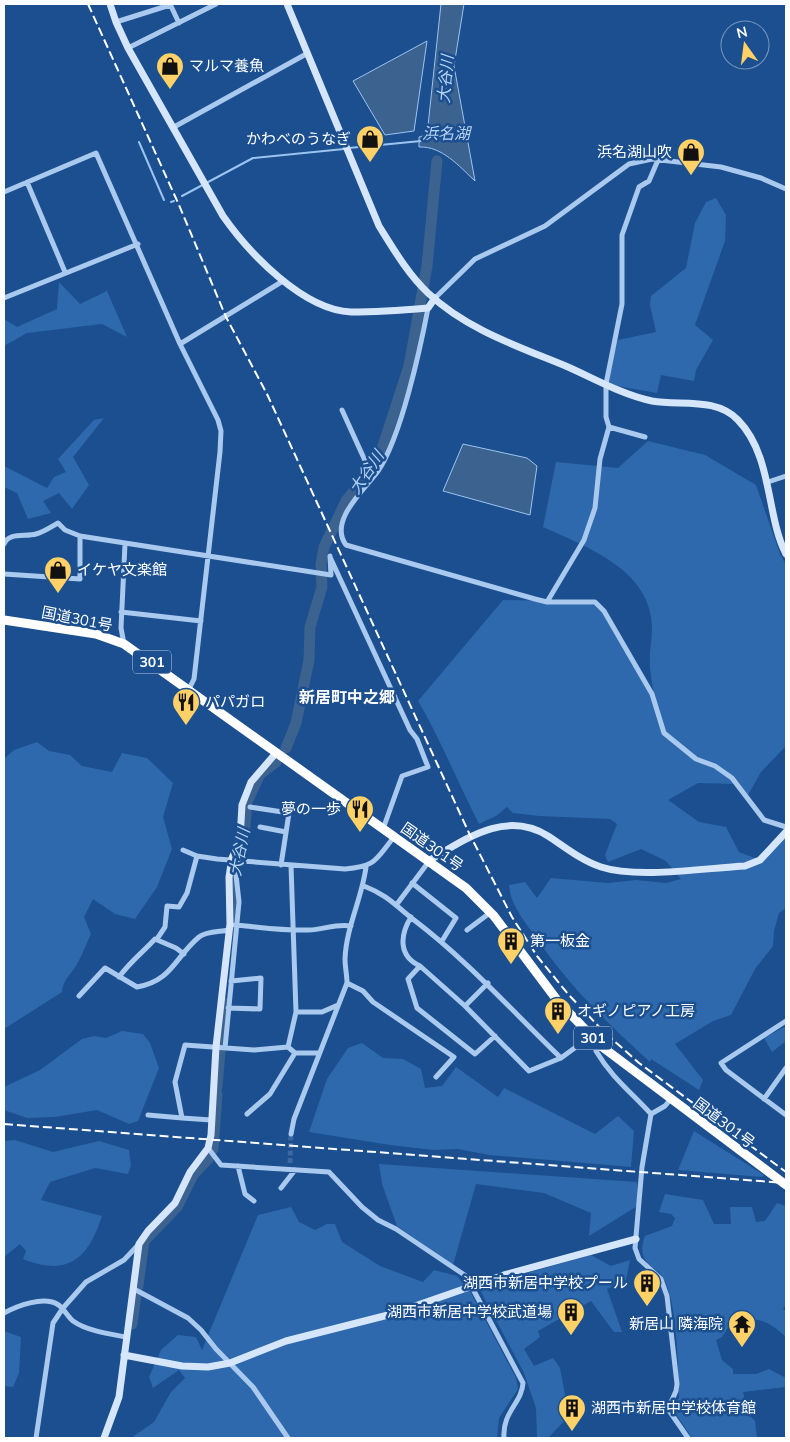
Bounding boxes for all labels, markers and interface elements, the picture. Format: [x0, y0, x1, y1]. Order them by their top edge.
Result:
north arrow [720, 20, 770, 70]
text: N [735, 22, 749, 42]
shop icon: マルマ養魚 [155, 51, 185, 90]
water label: 大谷川 [433, 52, 457, 104]
place label: マルマ養魚 [189, 56, 264, 75]
water label: 浜名湖 [422, 123, 473, 143]
shop icon: かわべのうなぎ [355, 124, 385, 163]
place label: かわべのうなぎ [246, 129, 351, 148]
shop icon: 浜名湖山吹 [676, 137, 706, 176]
place label: 浜名湖山吹 [597, 142, 672, 161]
water label: 大谷川 [344, 445, 389, 497]
shop icon: イケヤ文楽館 [43, 555, 73, 594]
place label: イケヤ文楽館 [77, 560, 167, 579]
street label: 国道301号 [40, 602, 114, 635]
road number: 301 [133, 650, 171, 674]
restaurant icon: パパガロ [171, 687, 201, 726]
district label: 新居町中之郷 [299, 687, 395, 707]
place label: パパガロ [205, 692, 265, 711]
restaurant icon: 夢の一歩 [345, 794, 375, 833]
place label: 夢の一歩 [281, 799, 341, 818]
street label: 国道301号 [397, 818, 467, 875]
water label: 大谷川 [225, 825, 254, 877]
building icon: 第一板金 [496, 926, 526, 965]
place label: 第一板金 [530, 931, 590, 950]
building icon: オギノピアノ工房 [543, 996, 573, 1035]
place label: オギノピアノ工房 [577, 1001, 695, 1020]
road number: 301 [574, 1026, 612, 1050]
street label: 国道301号 [690, 1093, 759, 1152]
building icon: 湖西市新居中学校プール [632, 1268, 662, 1307]
place label: 湖西市新居中学校プール [463, 1273, 628, 1292]
building icon: 湖西市新居中学校武道場 [556, 1297, 586, 1336]
place label: 湖西市新居中学校武道場 [387, 1302, 552, 1321]
temple icon: 新居山 隣海院 [727, 1309, 757, 1348]
place label: 新居山 隣海院 [629, 1314, 723, 1333]
building icon: 湖西市新居中学校体育館 [557, 1393, 587, 1432]
place label: 湖西市新居中学校体育館 [591, 1398, 756, 1417]

